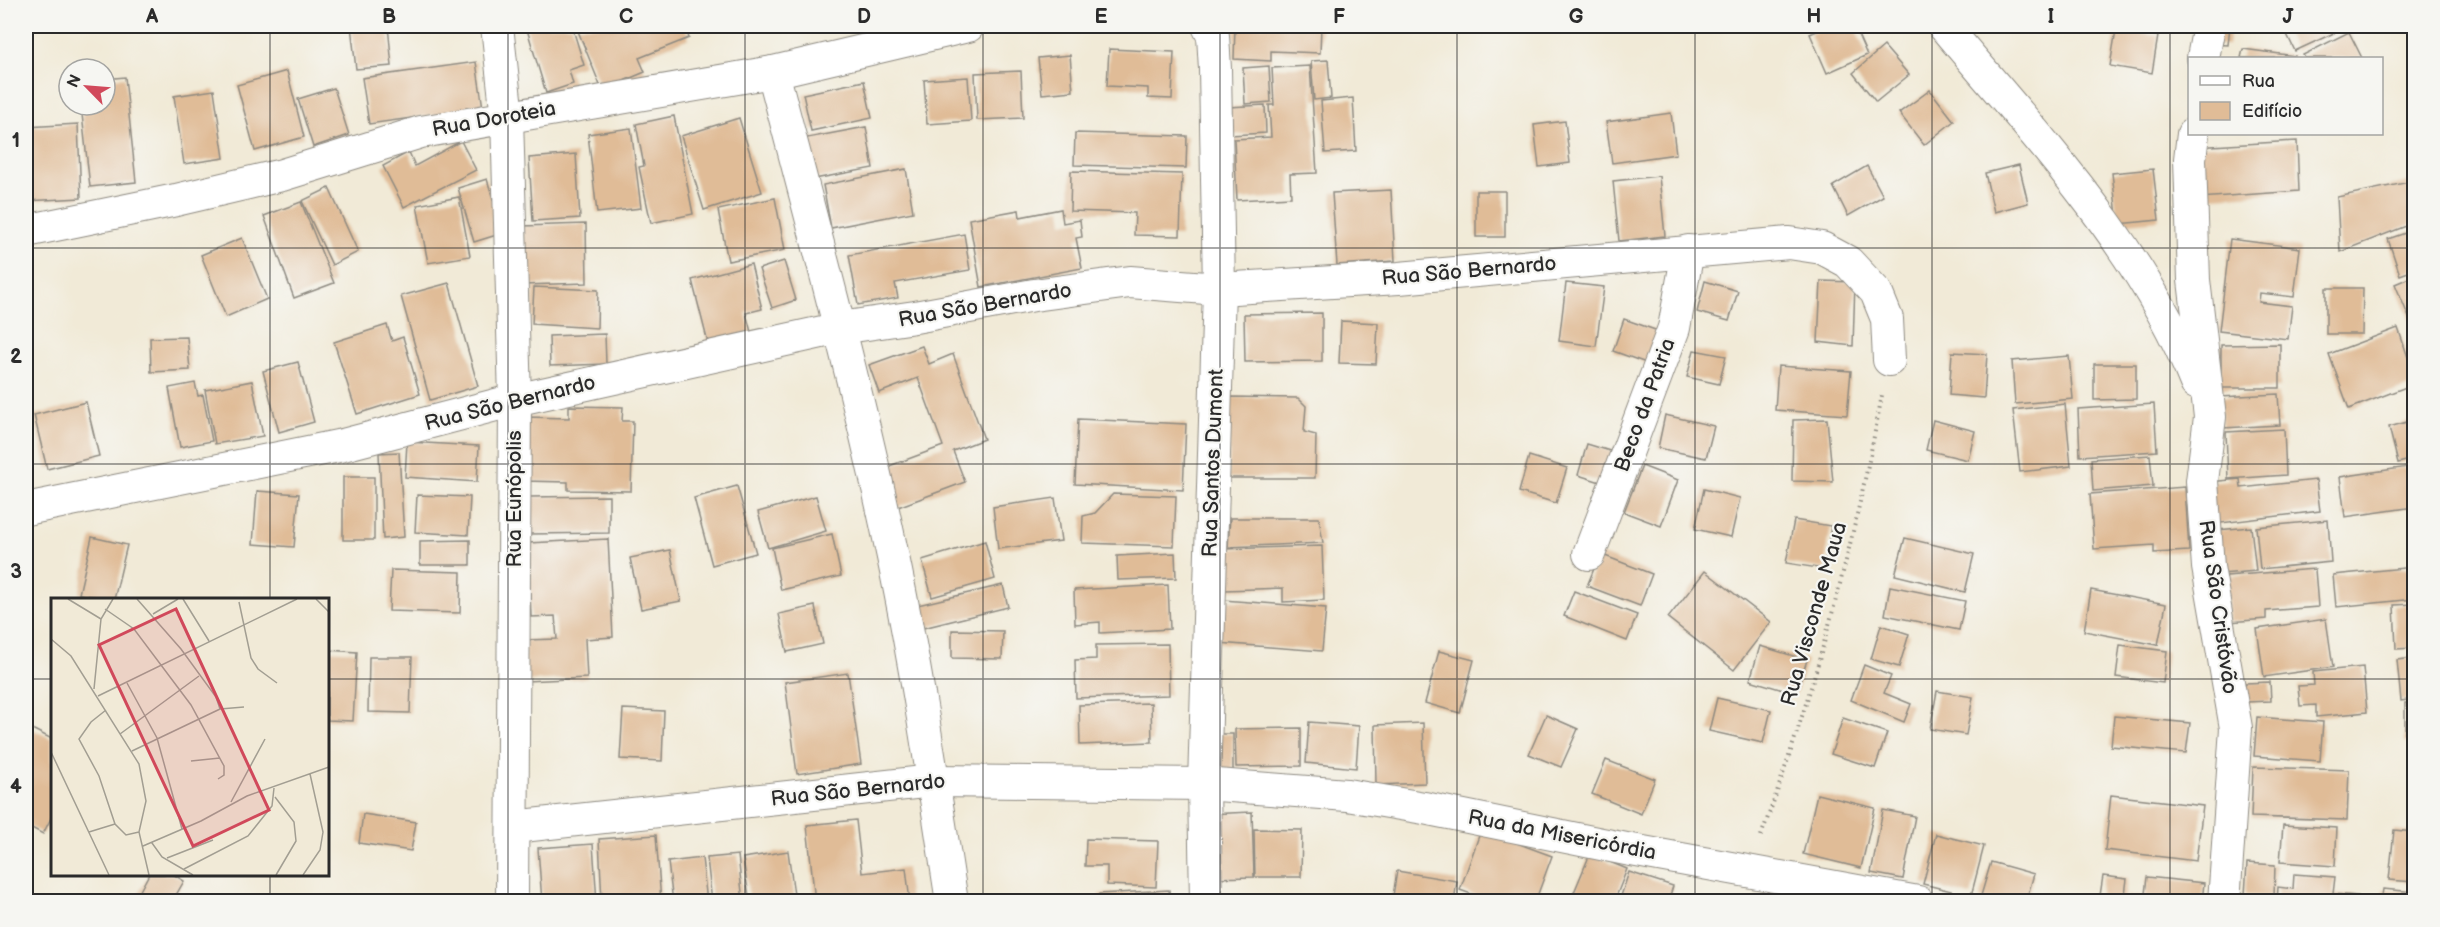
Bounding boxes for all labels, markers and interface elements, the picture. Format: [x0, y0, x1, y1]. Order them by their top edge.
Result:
text: A [145, 5, 159, 29]
text: B [382, 5, 396, 29]
text: C [619, 5, 633, 29]
text: D [857, 5, 871, 29]
text: E [1095, 5, 1108, 29]
text: F [1333, 5, 1345, 29]
text: G [1569, 5, 1584, 29]
text: H [1807, 5, 1821, 29]
text: I [2048, 5, 2054, 29]
text: J [2283, 5, 2295, 29]
north arrow [57, 57, 117, 117]
legend [2188, 57, 2383, 135]
text: Rua [2242, 71, 2275, 92]
text: N [64, 72, 86, 91]
street label: Rua Doroteia [430, 96, 558, 142]
text: Edifício [2242, 101, 2302, 122]
text: 1 [12, 129, 20, 153]
street label: Rua São Bernardo [1381, 251, 1557, 291]
street label: Rua São Bernardo [896, 277, 1074, 333]
street label: Beco da Patria [1609, 335, 1681, 475]
text: 2 [10, 345, 22, 369]
street label: Rua Santos Dumont [1197, 368, 1229, 558]
street label: Rua São Bernardo [422, 370, 598, 436]
street label: Rua Eunópolis [502, 430, 527, 568]
street label: Rua São Cristóvão [2193, 518, 2243, 696]
street label: Rua Visconde Maua [1776, 519, 1852, 709]
text: 3 [10, 560, 22, 584]
inset map [51, 598, 328, 876]
street label: Rua São Bernardo [769, 768, 947, 812]
text: 4 [10, 775, 22, 799]
street label: Rua da Misericórdia [1466, 804, 1658, 866]

